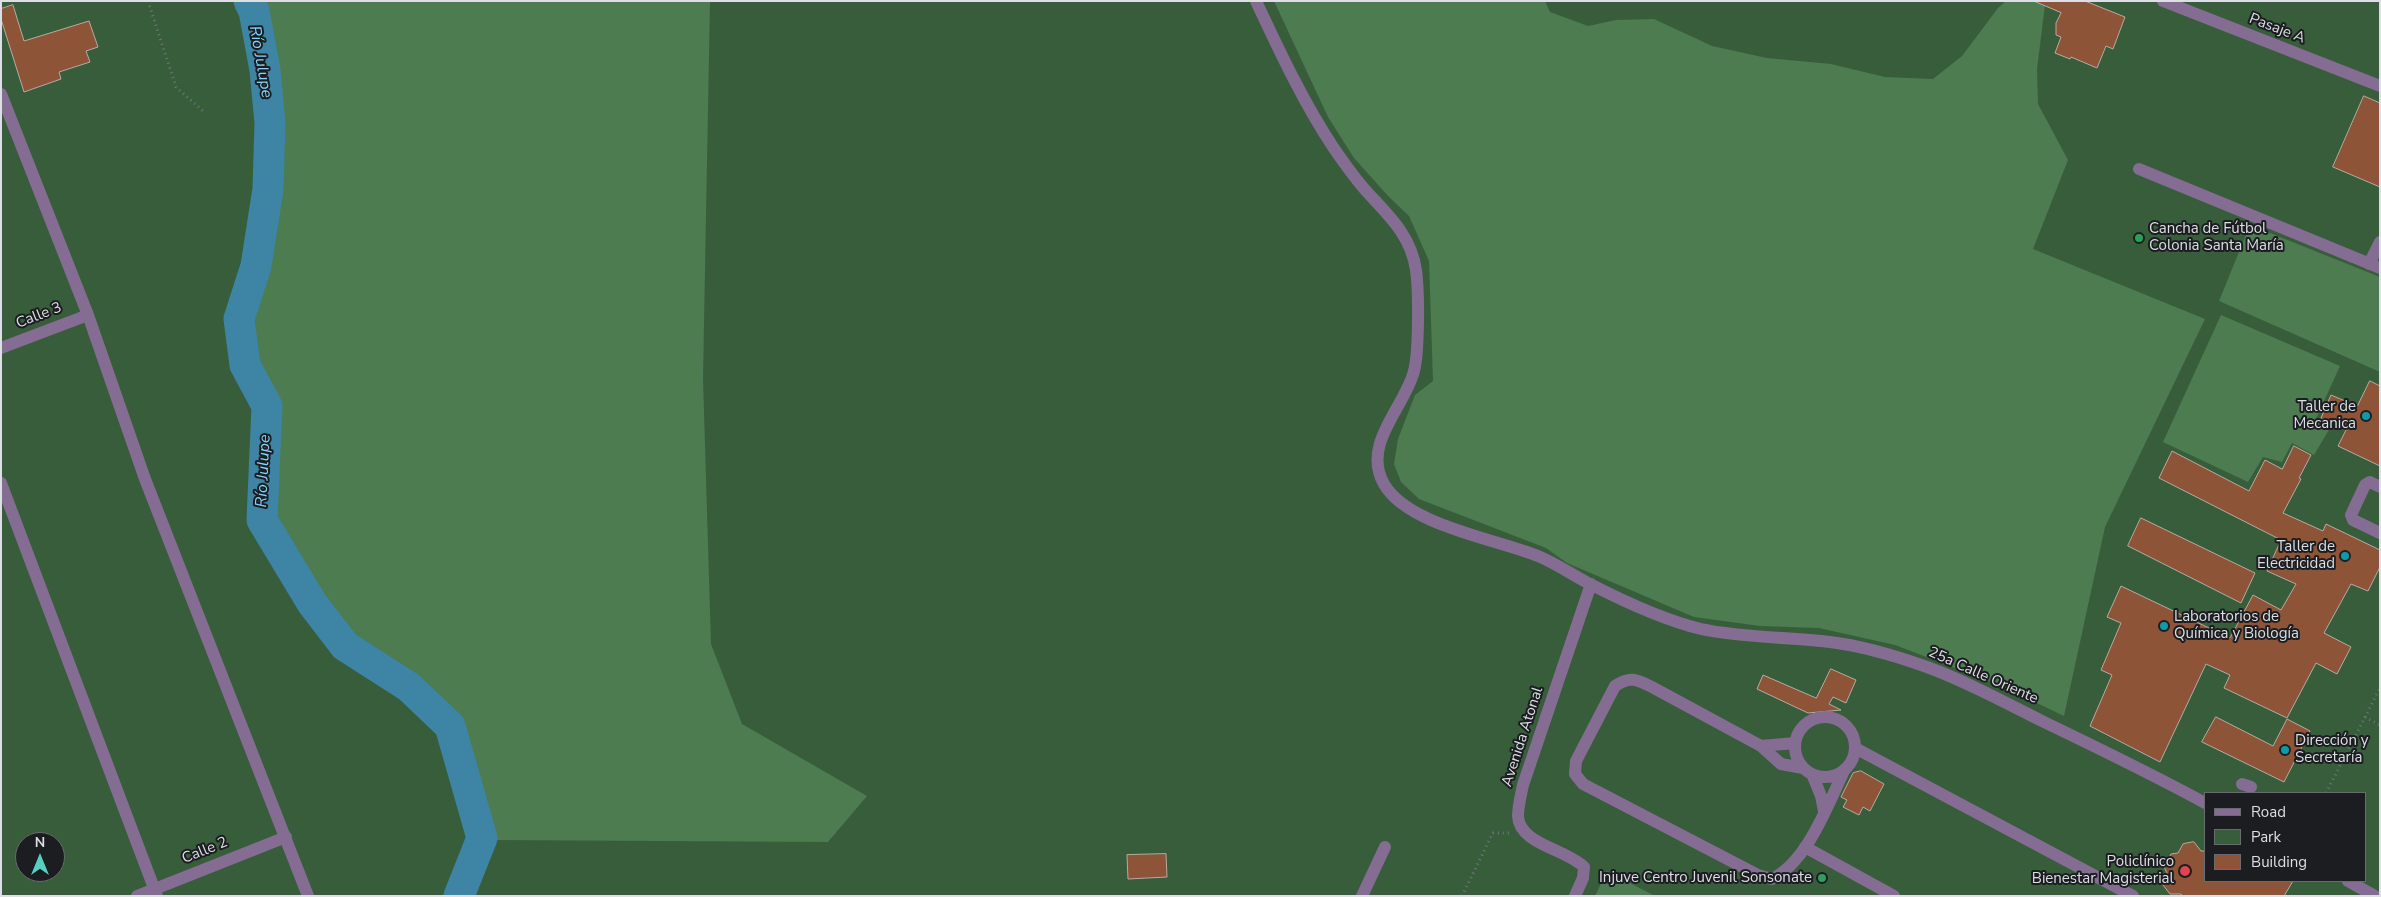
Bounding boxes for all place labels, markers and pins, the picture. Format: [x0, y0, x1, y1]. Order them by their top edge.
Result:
place label: Cancha de Fútbol Colonia Santa María [2149, 220, 2284, 255]
marker: Cancha de Fútbol Colonia Santa María [2133, 232, 2145, 244]
place label: Taller de Mecanica [2294, 398, 2356, 433]
marker: Taller de Mecanica [2360, 410, 2372, 422]
place label: Taller de Electricidad [2257, 538, 2335, 573]
marker: Taller de Electricidad [2339, 550, 2351, 562]
place label: Laboratorios de Química y Biología [2174, 608, 2299, 643]
marker: Laboratorios de Química y Biología [2158, 620, 2170, 632]
place label: Dirección y Secretaría [2295, 732, 2369, 767]
marker: Dirección y Secretaría [2279, 744, 2291, 756]
place label: Policlínico Bienestar Magisterial [2032, 853, 2174, 888]
marker: Policlínico Bienestar Magisterial [2178, 864, 2192, 878]
place label: Injuve Centro Juvenil Sonsonate [1599, 869, 1812, 887]
marker: Injuve Centro Juvenil Sonsonate [1816, 872, 1828, 884]

